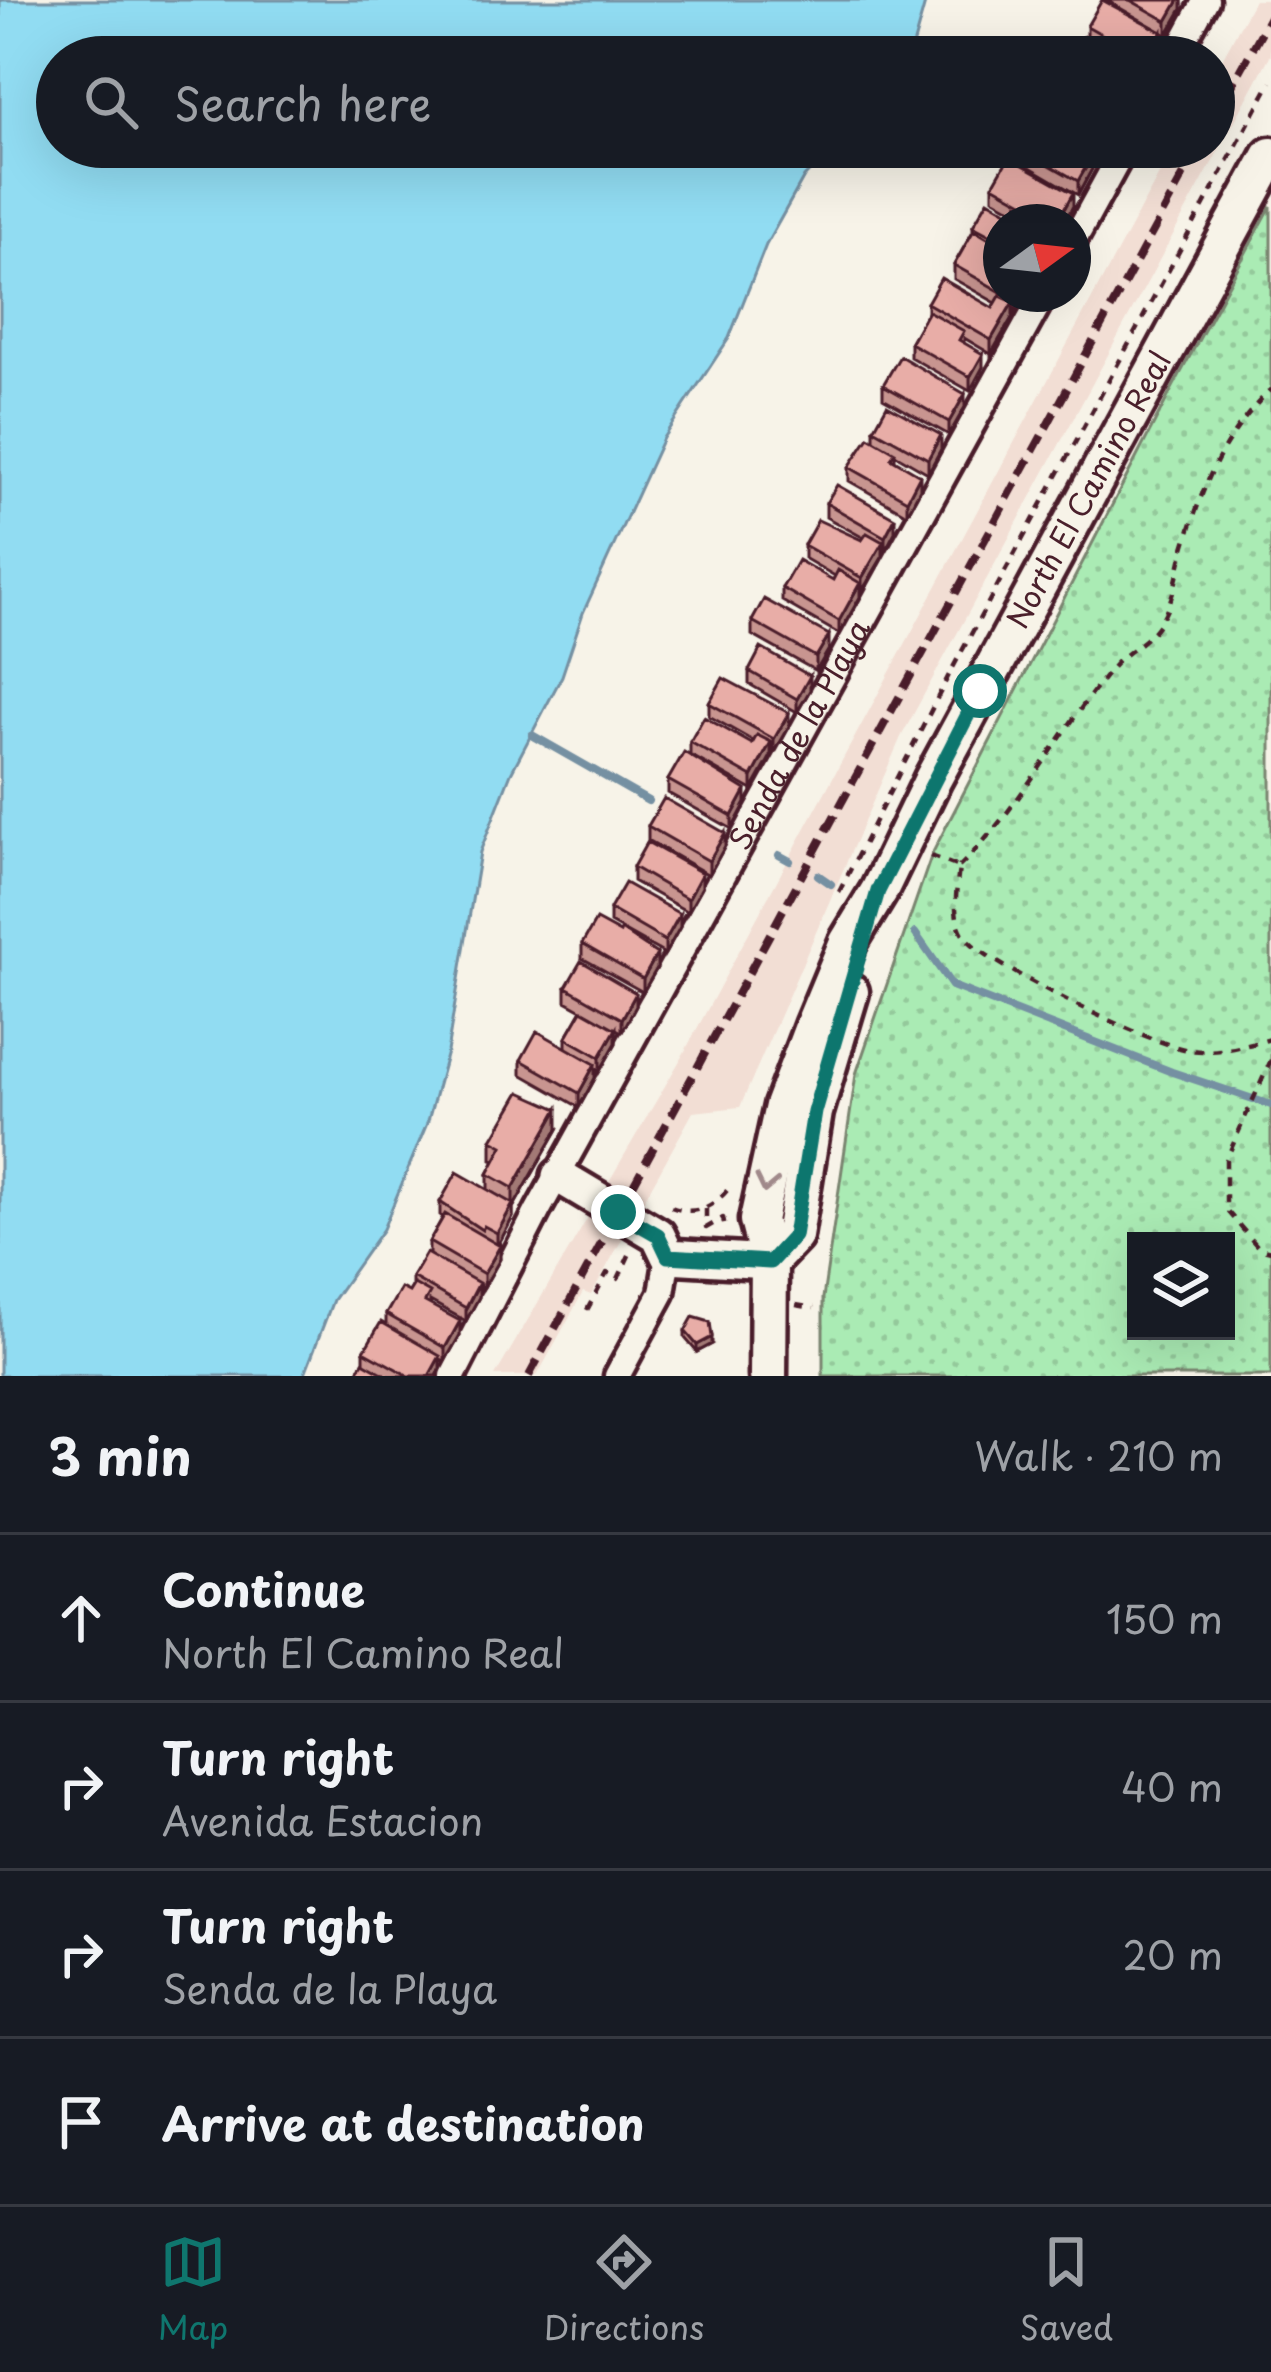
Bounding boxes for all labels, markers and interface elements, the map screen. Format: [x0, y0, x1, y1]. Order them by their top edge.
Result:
search box [36, 36, 1235, 168]
text: Search here [174, 68, 431, 136]
icon: search [78, 69, 144, 135]
north arrow [983, 204, 1091, 312]
street label: North El Camino Real [994, 342, 1181, 636]
street label: Senda de la Playa [716, 610, 881, 858]
route start [953, 664, 1007, 718]
one-way arrow [754, 1174, 780, 1194]
route end [591, 1185, 645, 1239]
map controls [1127, 1232, 1235, 1340]
button: layers [1127, 1232, 1235, 1340]
text: 3 min [48, 1416, 192, 1493]
text: Walk · 210 m [974, 1425, 1223, 1484]
text: Continue [162, 1554, 365, 1622]
icon: ahead [48, 1585, 114, 1651]
text: 150 m [1106, 1588, 1223, 1647]
text: North El Camino Real [162, 1622, 564, 1681]
text: Turn right [162, 1722, 394, 1790]
icon: right [48, 1753, 114, 1819]
text: 40 m [1121, 1756, 1223, 1815]
text: Avenida Estacion [162, 1790, 483, 1849]
text: Turn right [162, 1890, 394, 1958]
icon: right [48, 1921, 114, 1987]
text: 20 m [1122, 1924, 1223, 1983]
text: Senda de la Playa [162, 1958, 497, 2017]
text: Arrive at destination [162, 2088, 645, 2156]
icon: arrive [48, 2089, 114, 2155]
tab: Map [158, 2229, 228, 2351]
tab: Directions [544, 2229, 704, 2351]
tab: Saved [1020, 2229, 1113, 2351]

